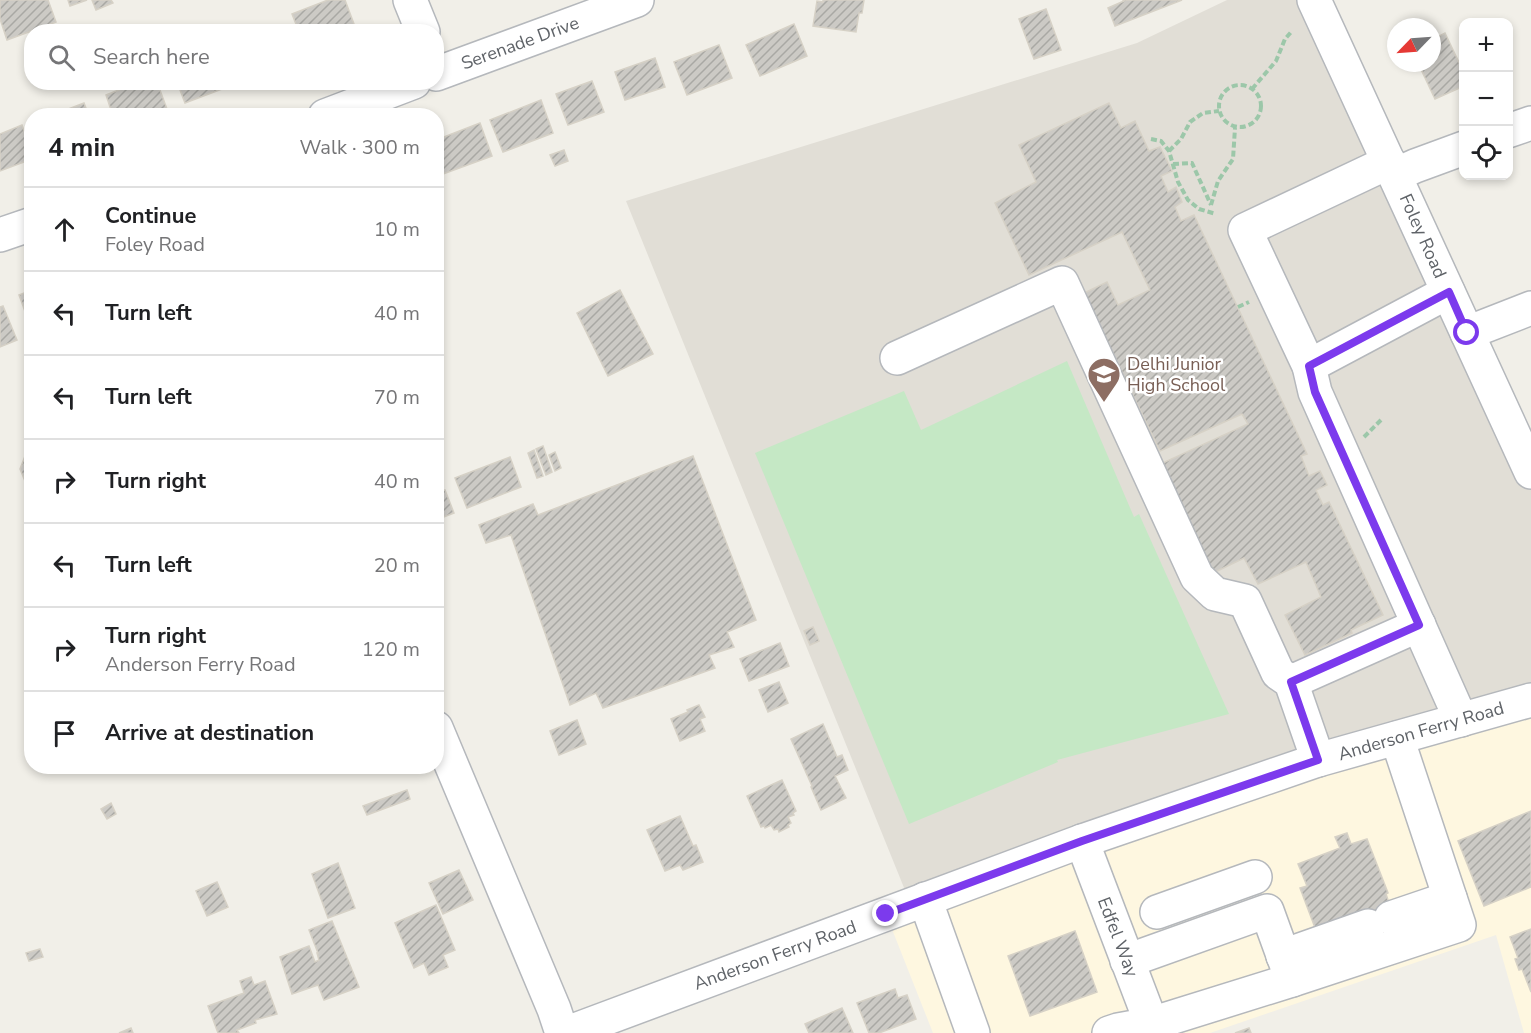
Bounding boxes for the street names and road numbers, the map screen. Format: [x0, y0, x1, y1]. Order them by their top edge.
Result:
street label: Serenade Drive [458, 11, 582, 75]
street label: Foley Road [1394, 190, 1452, 282]
street label: Anderson Ferry Road [1335, 696, 1507, 766]
street label: Edfel Way [1092, 894, 1144, 981]
street label: Anderson Ferry Road [690, 914, 860, 996]

